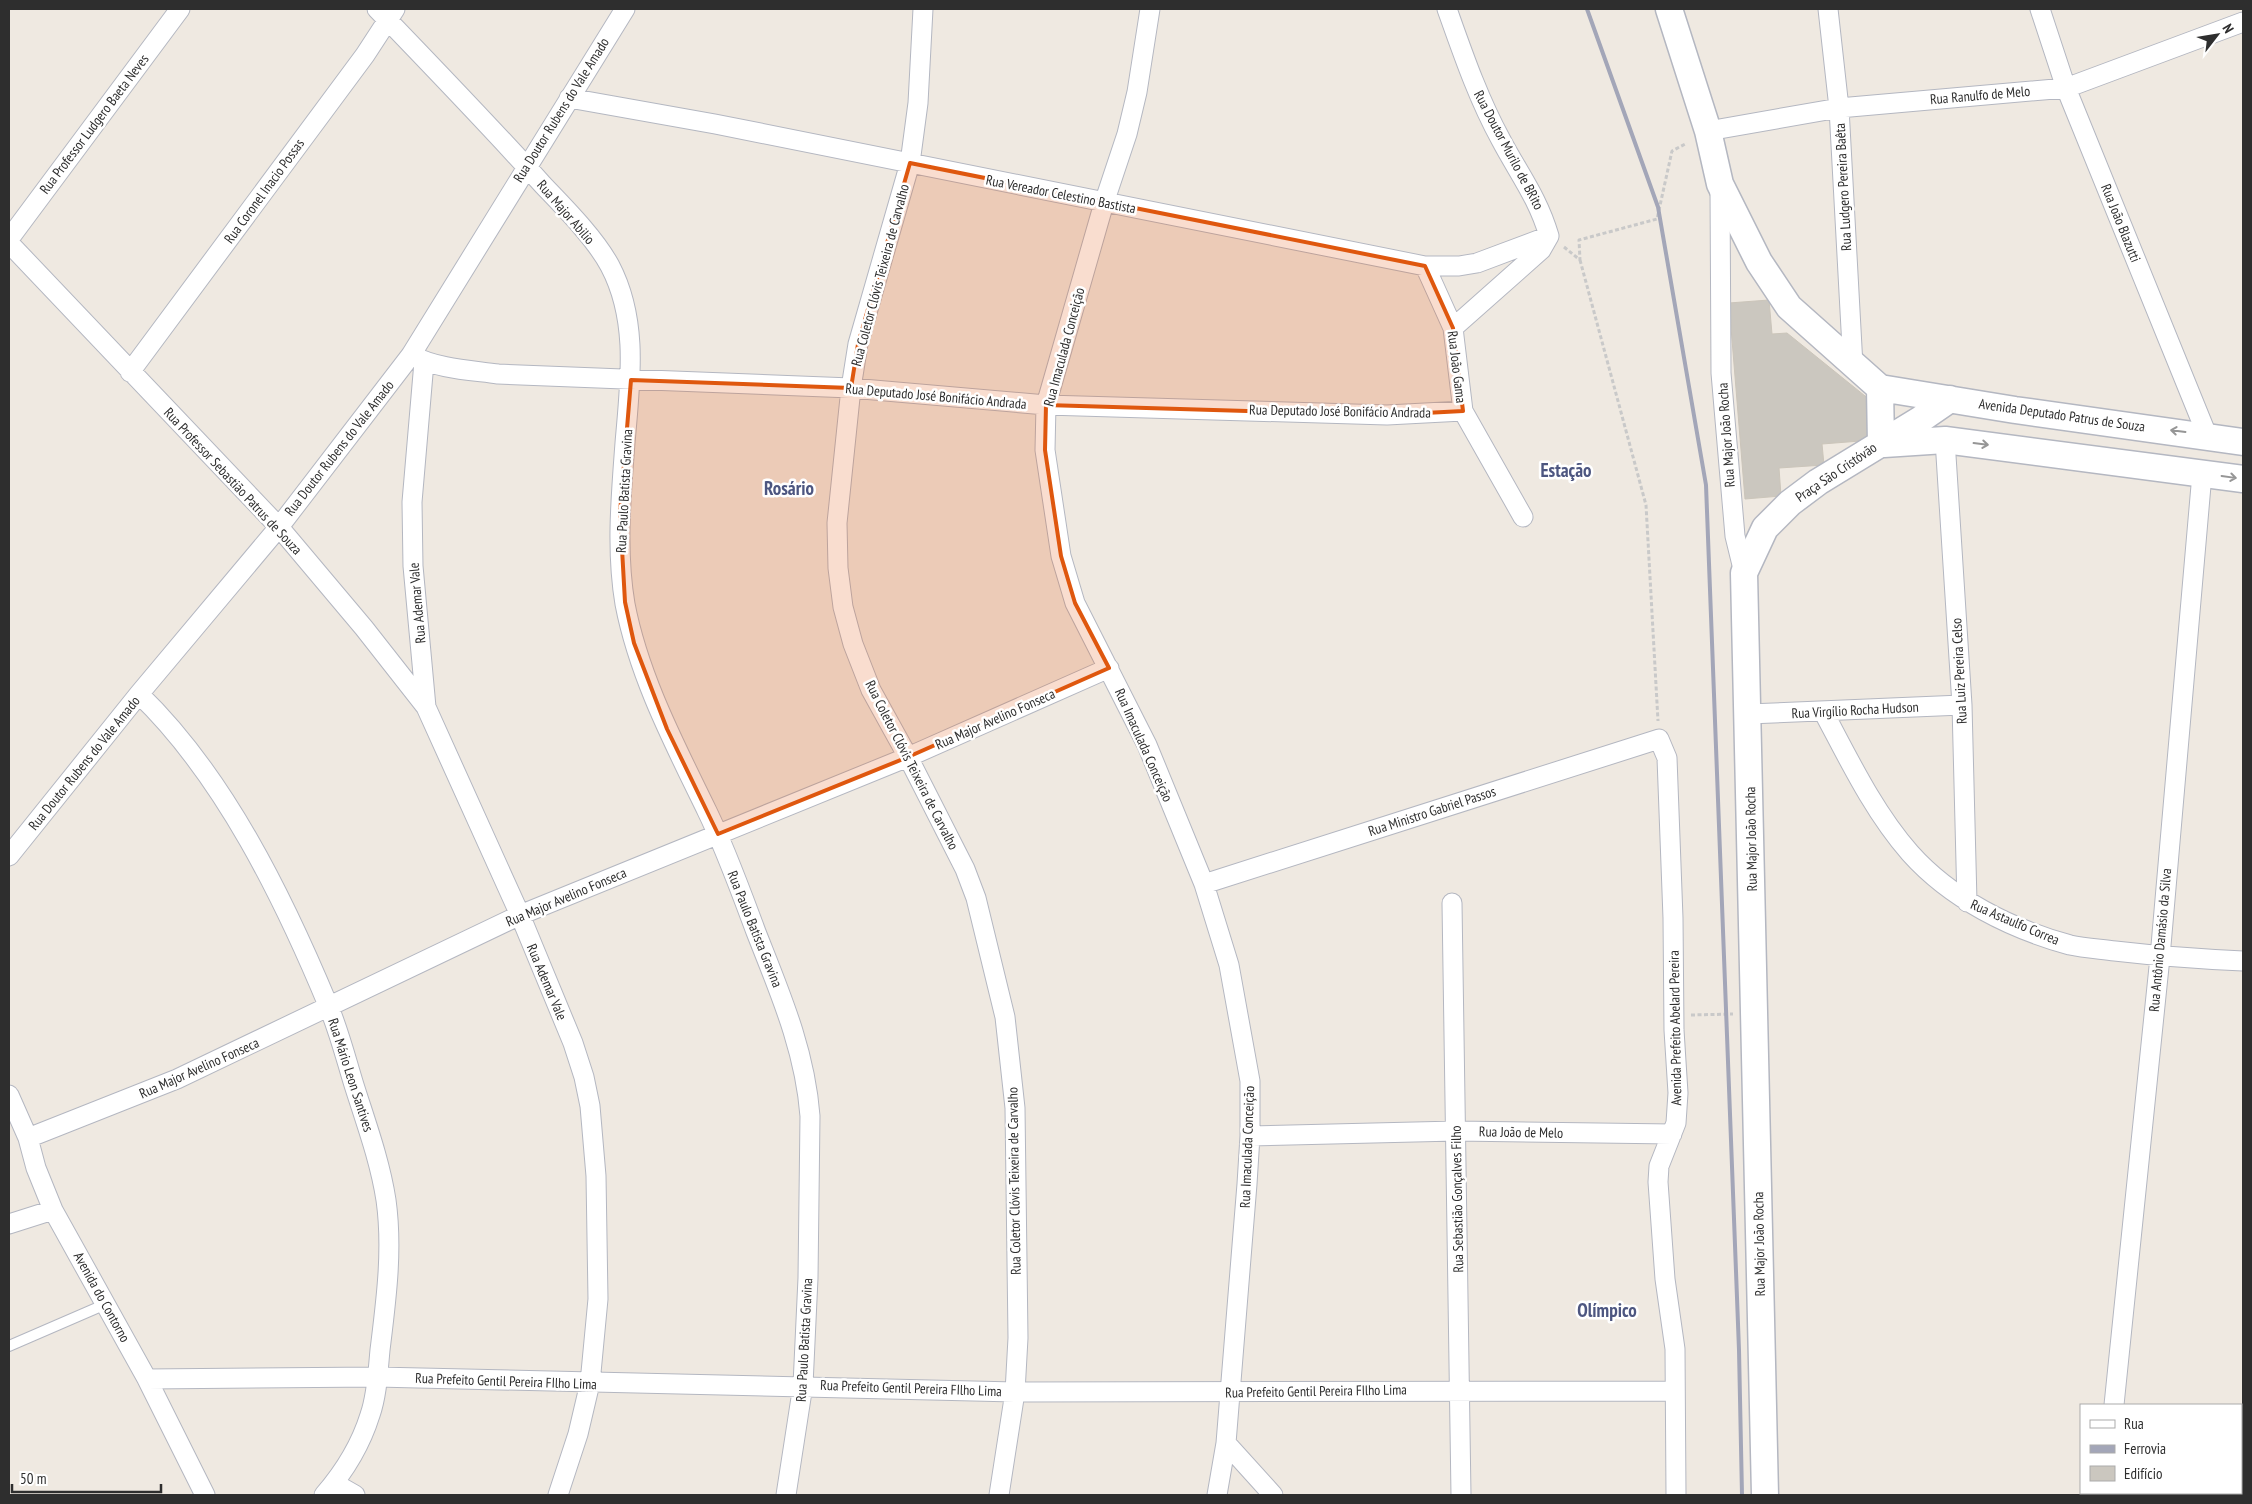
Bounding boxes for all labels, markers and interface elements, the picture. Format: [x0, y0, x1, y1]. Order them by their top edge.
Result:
north arrow [2192, 10, 2242, 60]
text: N [2218, 20, 2238, 36]
street label: Rua Doutor Rubens do Vale Amado [509, 34, 613, 186]
street label: Rua Professor Ludgero Baeta Neves [36, 50, 153, 197]
street label: Rua Ranulfo de Melo [1929, 82, 2031, 108]
street label: Rua Doutor Murilo de BRito [1470, 87, 1548, 213]
street label: Rua Ludgero Pereira Baêta [1831, 123, 1855, 251]
street label: Rua Coronel Inacio Possas [220, 135, 308, 247]
street label: Rua Vereador Celestino Bastista [984, 171, 1138, 217]
street label: Rua Major Abilio [533, 176, 599, 248]
street label: Rua João Blazutti [2097, 181, 2145, 265]
street label: Rua Coletor Clóvis Teixeira de Carvalho [847, 182, 913, 368]
street label: Rua Imaculada Conceição [1039, 286, 1089, 408]
street label: Rua João Gama [1444, 330, 1470, 404]
street label: Rua Doutor Rubens do Vale Amado [280, 377, 398, 519]
street label: Rua Deputado José Bonifácio Andrada [845, 379, 1027, 413]
street label: Rua Major João Rocha [1713, 382, 1739, 488]
street label: Avenida Deputado Patrus de Souza [1978, 394, 2146, 436]
street label: Rua Deputado José Bonifácio Andrada [1249, 400, 1431, 422]
street label: Rua Professor Sebastião Patrus de Souza [160, 404, 306, 558]
one-way arrow [2170, 426, 2186, 436]
street label: Rua Paulo Batista Gravina [612, 429, 636, 553]
street label: Praça São Cristóvão [1792, 438, 1880, 506]
one-way arrow [1973, 440, 1989, 450]
district label: Estação [1540, 458, 1592, 482]
one-way arrow [2221, 472, 2237, 482]
district label: Rosário [764, 476, 814, 500]
street label: Rua Ademar Vale [404, 562, 430, 644]
street label: Rua Luiz Pereira Celso [1947, 617, 1971, 725]
street label: Rua Coletor Clóvis Teixeira de Carvalho [861, 677, 963, 853]
street label: Rua Major Avelino Fonseca [932, 685, 1058, 753]
street label: Rua Imaculada Conceição [1111, 685, 1177, 805]
street label: Rua Doutor Rubens do Vale Amado [24, 692, 144, 834]
street label: Rua Virgílio Rocha Hudson [1791, 698, 1919, 722]
street label: Rua Ministro Gabriel Passos [1366, 782, 1498, 840]
street label: Rua Major João Rocha [1741, 786, 1761, 892]
street label: Rua Major Avelino Fonseca [503, 863, 629, 931]
street label: Rua Antônio Damásio da Silva [2145, 867, 2175, 1013]
street label: Rua Paulo Batista Gravina [723, 868, 787, 990]
street label: Rua Astaulfo Correa [1968, 895, 2062, 949]
street label: Rua Ademar Vale [523, 941, 571, 1023]
street label: Avenida Prefeito Abelard Pereira [1665, 950, 1685, 1106]
street label: Rua Mário Leon Santives [324, 1016, 378, 1134]
street label: Rua Major Avelino Fonseca [136, 1034, 262, 1102]
street label: Rua Imaculada Conceição [1236, 1086, 1258, 1208]
street label: Rua Coletor Clóvis Teixeira de Carvalho [1003, 1087, 1025, 1275]
street label: Rua João de Melo [1479, 1122, 1563, 1142]
street label: Rua Sebastião Gonçalves Filho [1447, 1125, 1467, 1273]
street label: Rua Major João Rocha [1749, 1191, 1769, 1297]
street label: Avenida do Contorno [70, 1249, 134, 1345]
street label: Rua Paulo Batista Gravina [792, 1278, 816, 1402]
district label: Olímpico [1577, 1298, 1637, 1322]
street label: Rua Prefeito Gentil Pereira FIlho Lima [415, 1369, 597, 1393]
street label: Rua Prefeito Gentil Pereira FIlho Lima [820, 1376, 1002, 1400]
street label: Rua Prefeito Gentil Pereira FIlho Lima [1225, 1380, 1407, 1402]
legend [2080, 1404, 2242, 1494]
text: Rua [2124, 1414, 2144, 1433]
text: Ferrovia [2124, 1439, 2166, 1458]
scale bar [12, 1462, 161, 1494]
text: Edifício [2124, 1464, 2162, 1483]
text: 50 m [20, 1469, 46, 1488]

